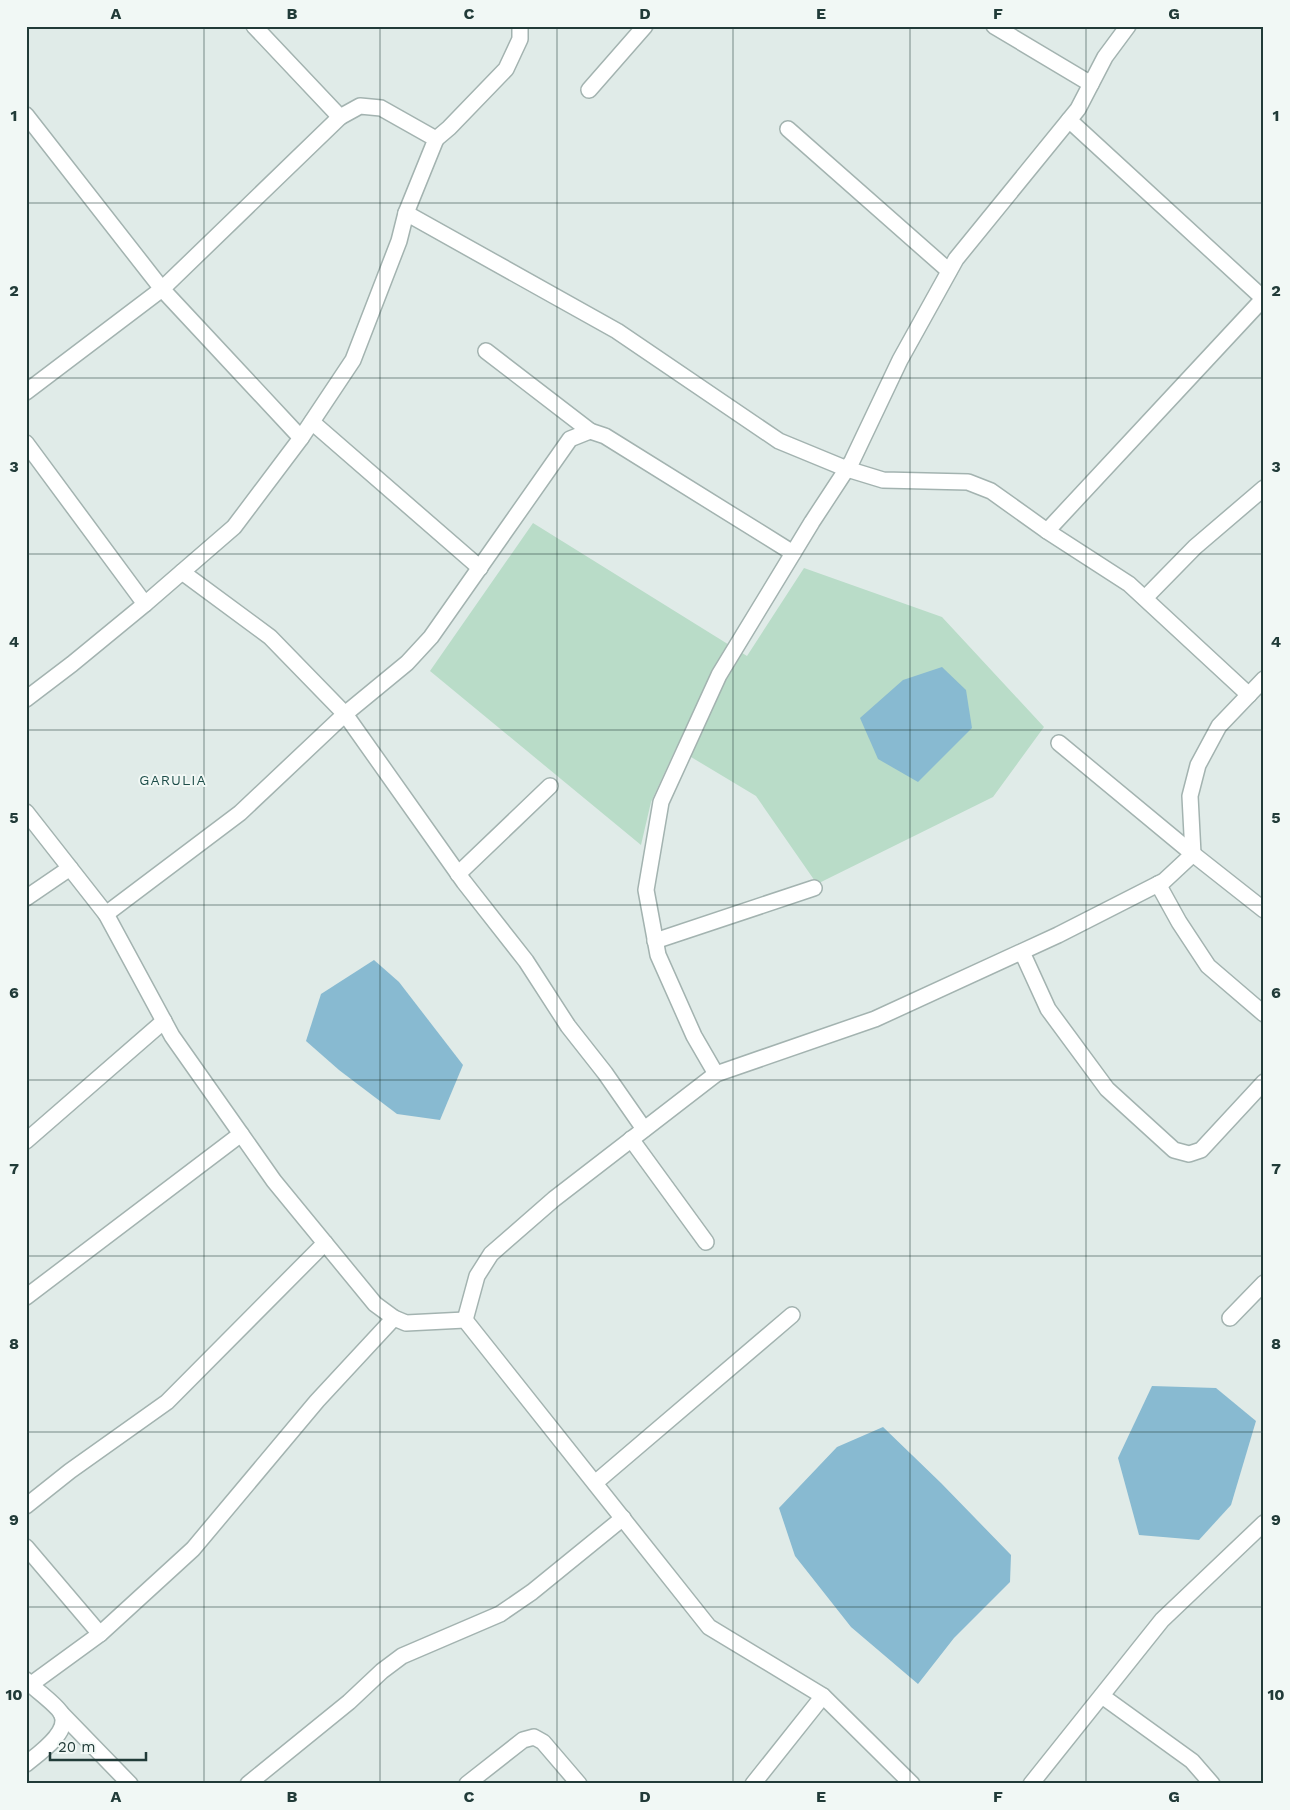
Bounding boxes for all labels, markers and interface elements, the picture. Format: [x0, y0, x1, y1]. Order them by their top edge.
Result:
text: A [111, 4, 122, 23]
text: B [287, 4, 298, 23]
text: C [464, 4, 475, 23]
text: D [639, 4, 651, 23]
text: E [816, 4, 826, 23]
text: F [993, 4, 1003, 23]
text: G [1168, 4, 1180, 23]
text: 1 [11, 106, 17, 125]
text: 1 [1273, 106, 1279, 125]
text: 2 [9, 281, 19, 300]
text: 2 [1271, 281, 1281, 300]
text: 3 [9, 457, 19, 476]
text: 3 [1271, 457, 1281, 476]
text: 4 [9, 632, 19, 651]
text: 4 [1271, 632, 1281, 651]
district label: GARULIA [139, 772, 207, 788]
text: 5 [9, 808, 19, 827]
text: 5 [1271, 808, 1281, 827]
text: 6 [9, 983, 19, 1002]
text: 6 [1271, 983, 1281, 1002]
text: 7 [9, 1159, 19, 1178]
text: 7 [1271, 1159, 1281, 1178]
text: 8 [9, 1334, 19, 1353]
text: 8 [1271, 1334, 1281, 1353]
text: 9 [9, 1510, 19, 1529]
text: 9 [1271, 1510, 1281, 1529]
text: 10 [5, 1685, 23, 1704]
text: 10 [1267, 1685, 1285, 1704]
scale bar [50, 1730, 146, 1762]
text: 20 m [58, 1738, 96, 1756]
text: A [111, 1787, 122, 1806]
text: B [287, 1787, 298, 1806]
text: C [464, 1787, 475, 1806]
text: D [639, 1787, 651, 1806]
text: E [816, 1787, 826, 1806]
text: F [993, 1787, 1003, 1806]
text: G [1168, 1787, 1180, 1806]

